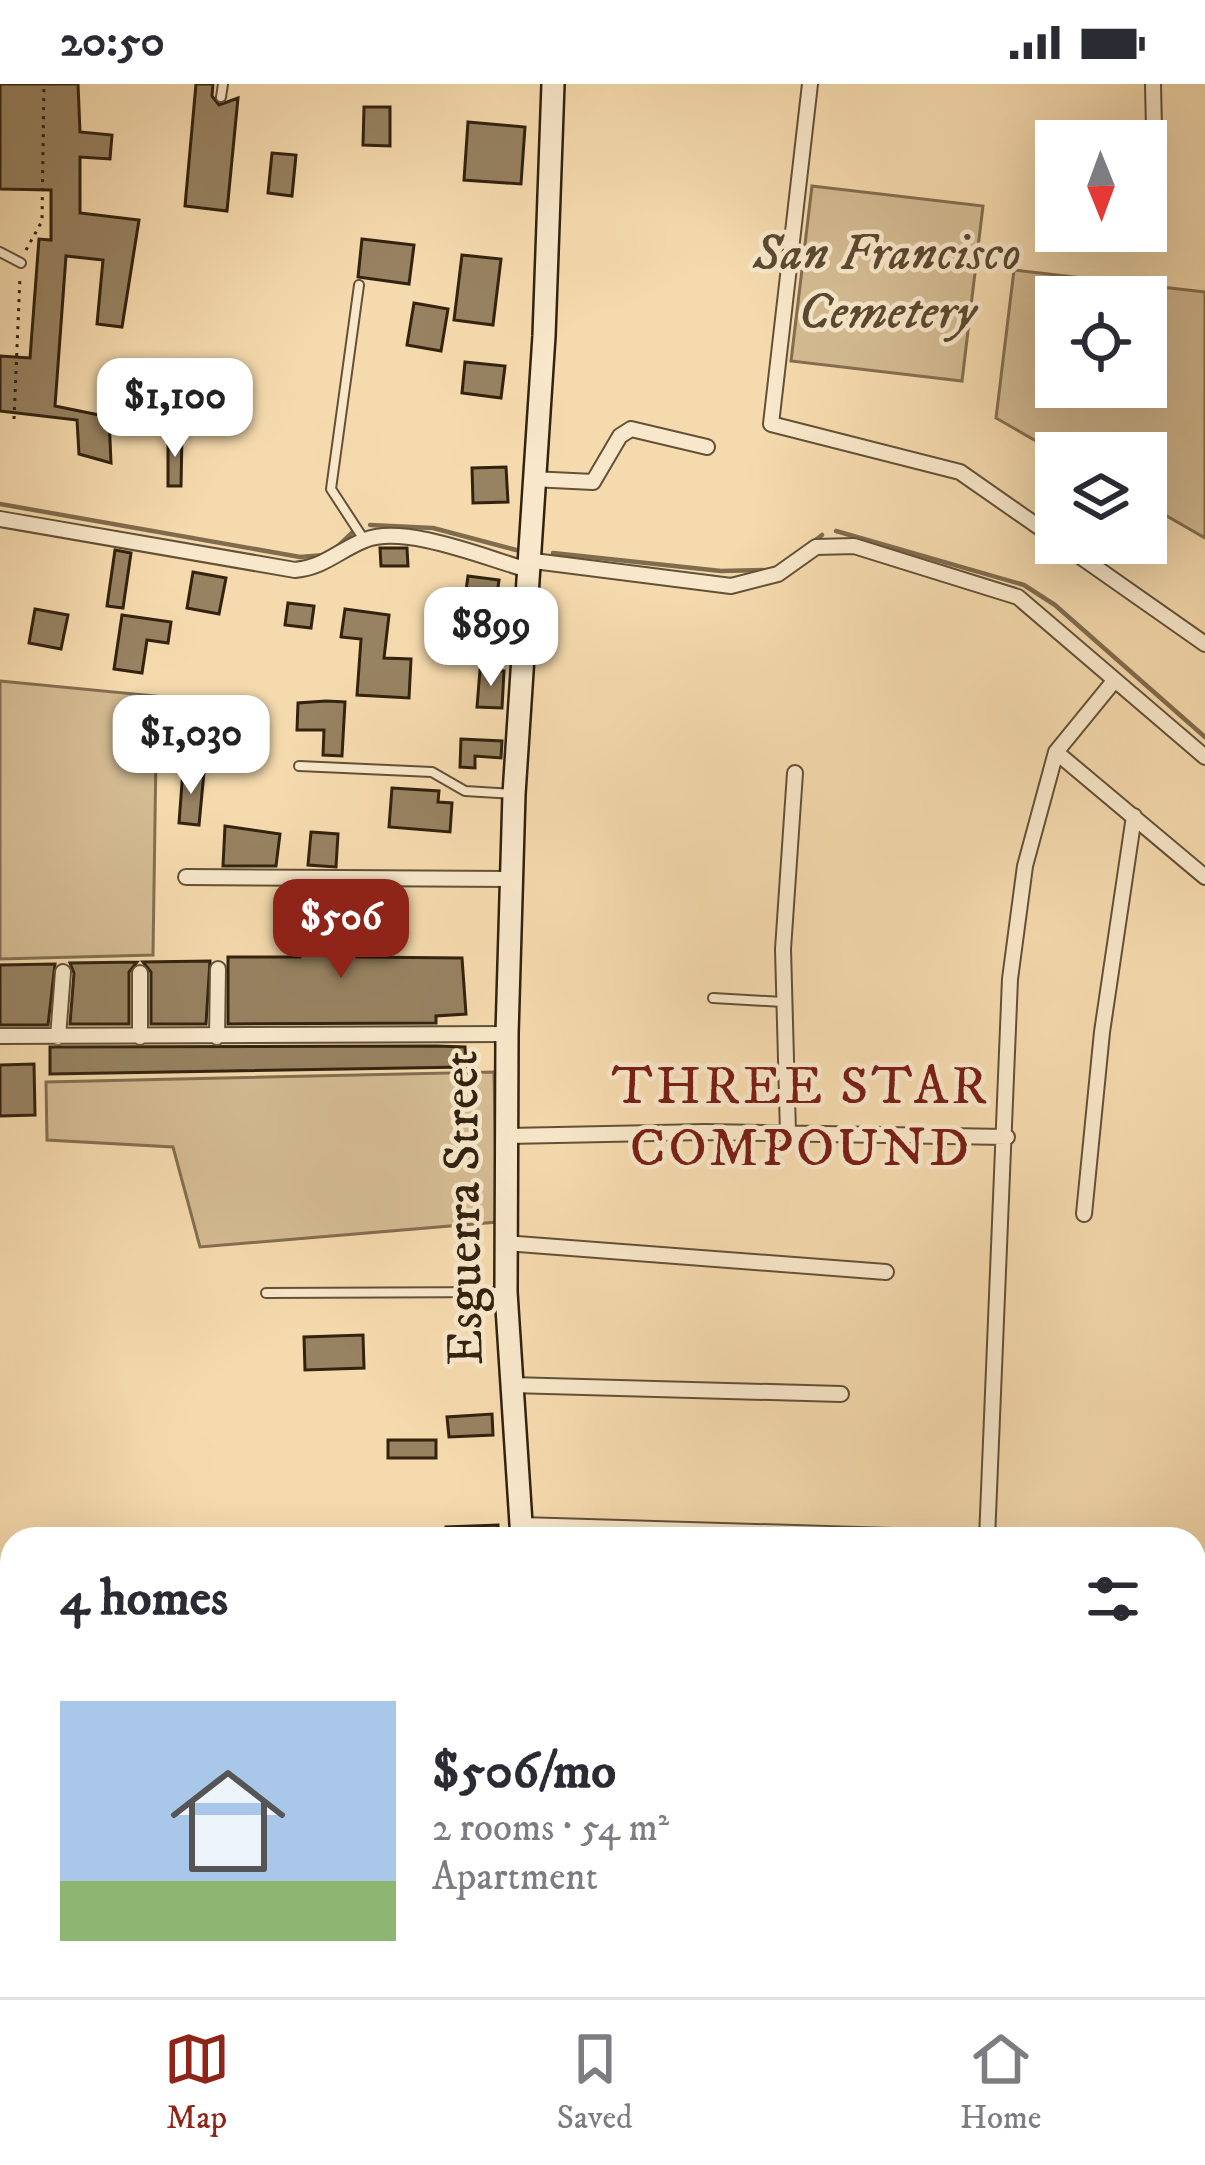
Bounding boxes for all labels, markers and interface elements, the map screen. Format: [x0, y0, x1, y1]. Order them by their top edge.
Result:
text: 20:50 [60, 14, 165, 70]
north arrow [1035, 120, 1167, 252]
map controls [1035, 120, 1167, 564]
park label: San Francisco Cemetery [752, 222, 1021, 345]
button: locate [1035, 276, 1167, 408]
pin: $1,100 [77, 358, 273, 460]
text: $1,100 [124, 372, 226, 421]
button: layers [1035, 432, 1167, 564]
pin: $899 [420, 587, 562, 689]
text: $899 [451, 601, 531, 650]
pin: $1,030 [93, 695, 289, 797]
text: $1,030 [140, 709, 242, 758]
pin: $506 [270, 879, 412, 981]
text: $506 [300, 893, 382, 942]
street label: Esguerra Street [429, 1050, 499, 1366]
district label: THREE STAR COMPOUND [612, 1054, 990, 1183]
icon: filters [1080, 1566, 1146, 1632]
text: 4 homes [60, 1567, 228, 1631]
text: $506/mo [432, 1740, 616, 1804]
icon: home [156, 1749, 300, 1893]
text: 2 rooms · 54 m² [432, 1804, 669, 1853]
text: Apartment [432, 1853, 598, 1902]
tab: Map [164, 2026, 230, 2139]
tab: Saved [557, 2026, 633, 2139]
tab: Home [960, 2026, 1041, 2139]

